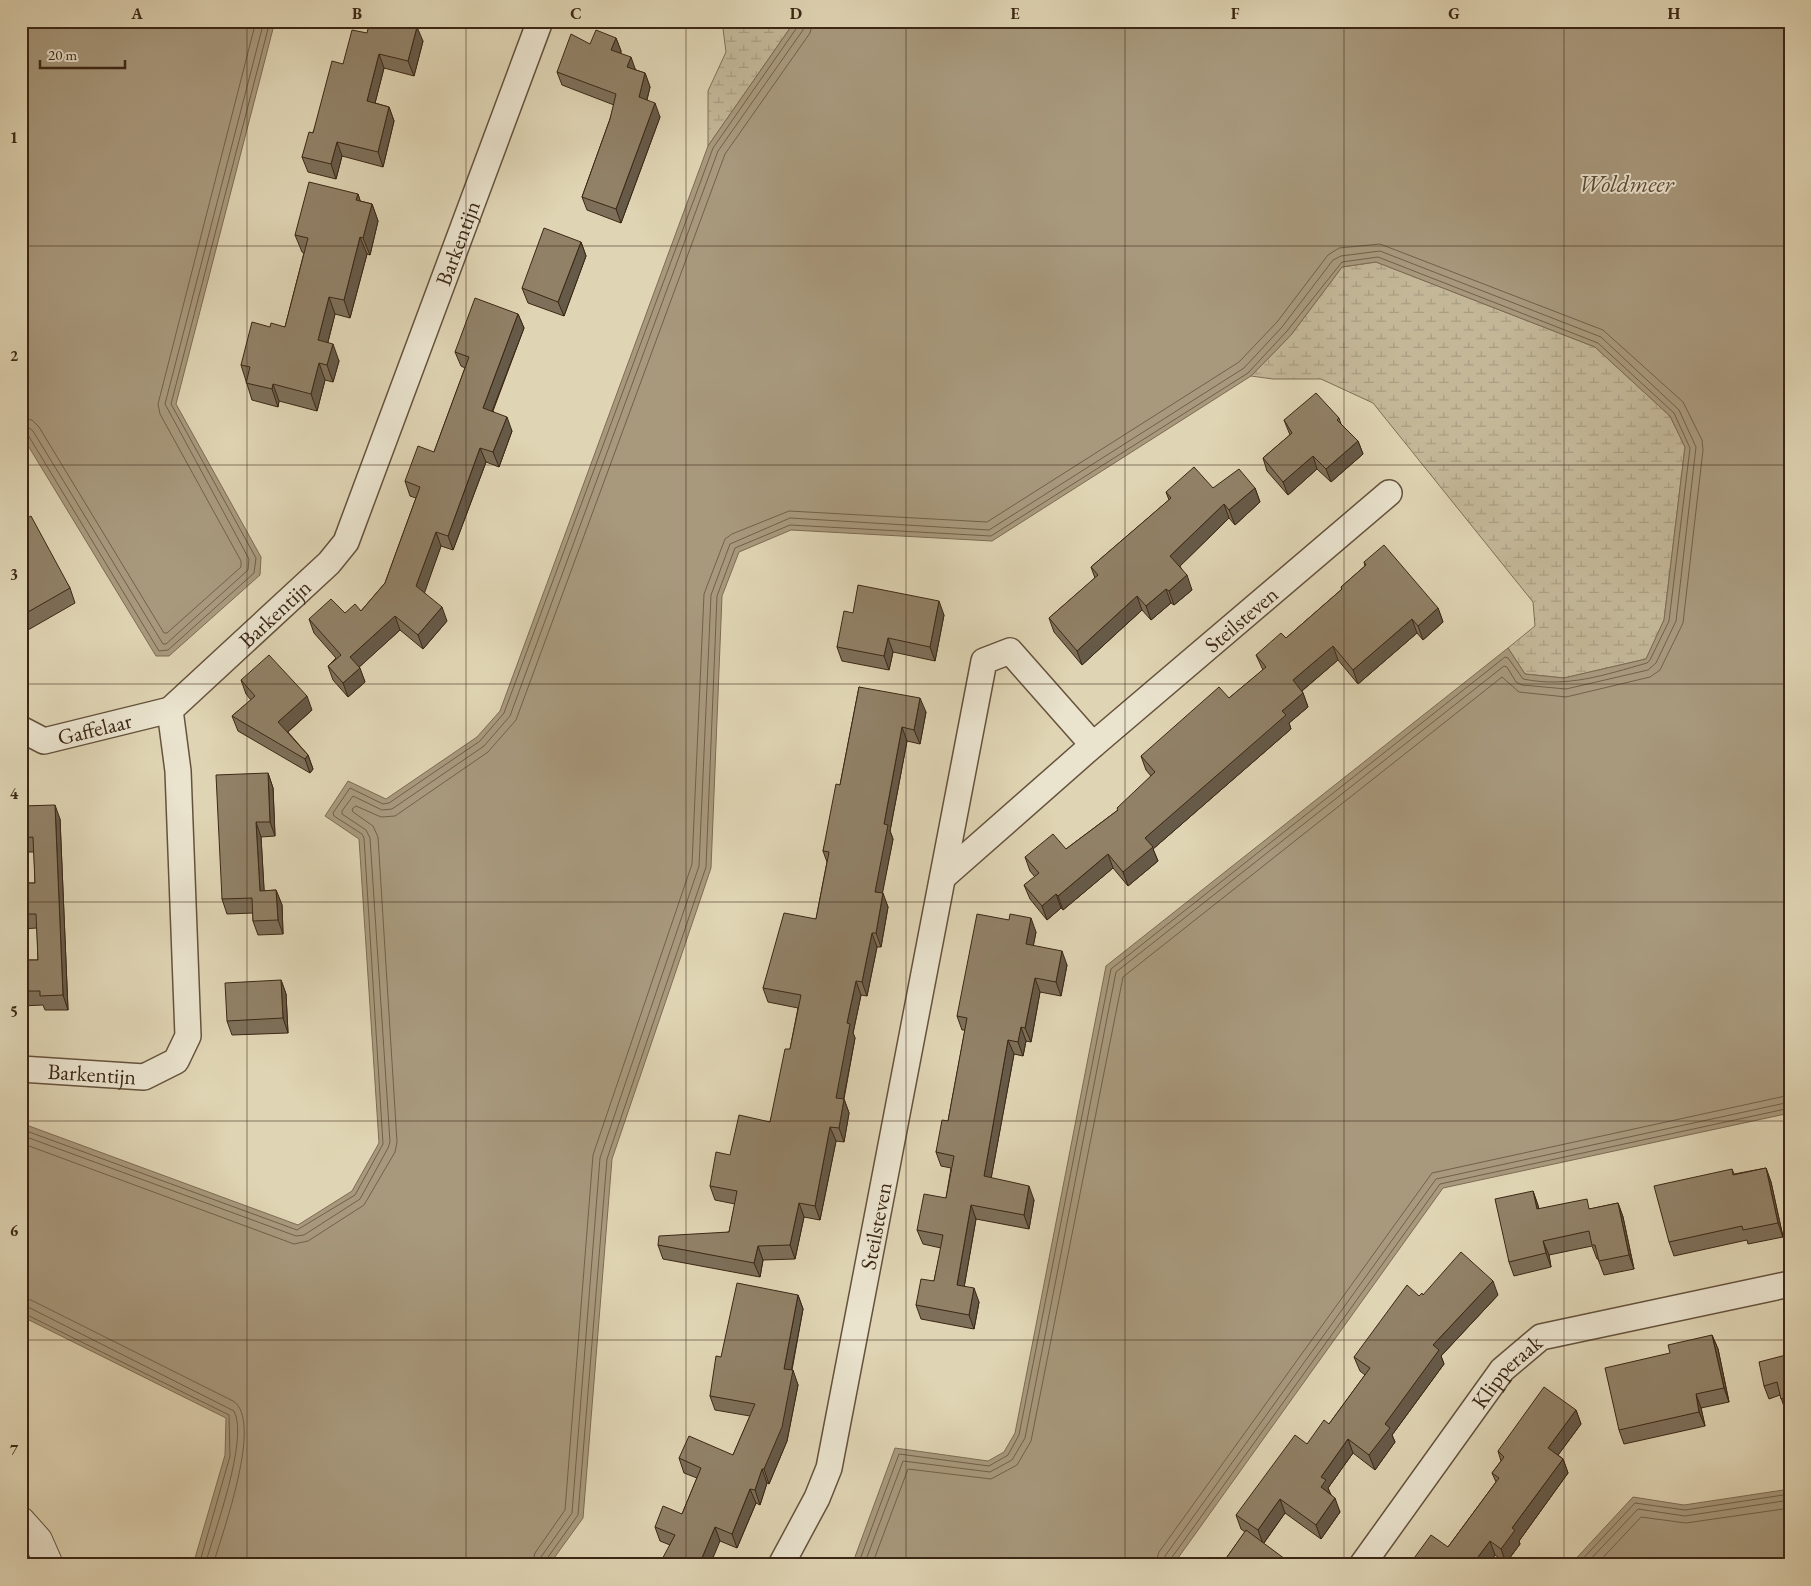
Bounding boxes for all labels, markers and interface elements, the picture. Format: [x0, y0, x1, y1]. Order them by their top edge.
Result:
text: A [130, 3, 143, 24]
text: B [352, 3, 362, 24]
text: C [570, 3, 582, 24]
text: D [790, 3, 802, 24]
text: E [1010, 3, 1020, 24]
text: F [1231, 3, 1240, 24]
text: G [1448, 3, 1460, 24]
text: H [1668, 3, 1681, 24]
scale bar [40, 38, 125, 70]
text: 20 m [48, 45, 77, 64]
text: 1 [10, 127, 18, 148]
water label: Woldmeer [1578, 168, 1676, 199]
street label: Barkentijn [429, 196, 487, 290]
text: 2 [10, 345, 19, 366]
text: 3 [10, 564, 18, 585]
street label: Barkentijn [233, 573, 318, 654]
street label: Steilsteven [1198, 580, 1285, 659]
street label: Gaffelaar [54, 706, 136, 752]
text: 4 [10, 783, 19, 804]
text: 5 [10, 1001, 18, 1022]
street label: Barkentijn [47, 1057, 137, 1091]
street label: Steilsteven [853, 1179, 899, 1272]
text: 6 [10, 1220, 19, 1241]
street label: Klipperaak [1465, 1328, 1549, 1415]
text: 7 [10, 1439, 19, 1460]

